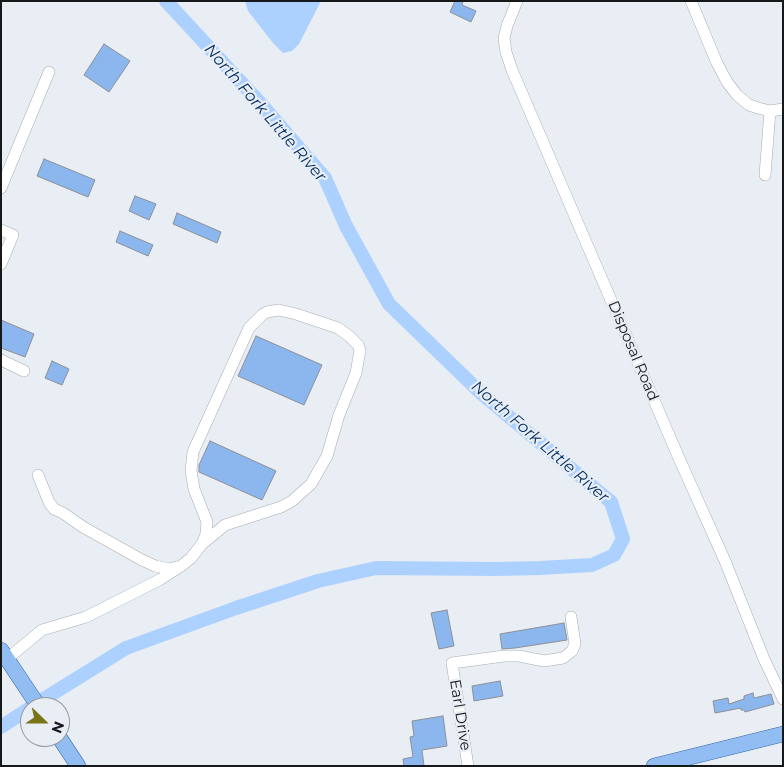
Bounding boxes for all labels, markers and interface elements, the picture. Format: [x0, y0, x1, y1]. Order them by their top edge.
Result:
water label: North Fork Little River [200, 40, 330, 186]
street label: Disposal Road [604, 298, 662, 404]
water label: North Fork Little River [467, 377, 613, 507]
street label: Earl Drive [445, 678, 475, 752]
north arrow [20, 697, 70, 747]
text: N [48, 719, 68, 736]

